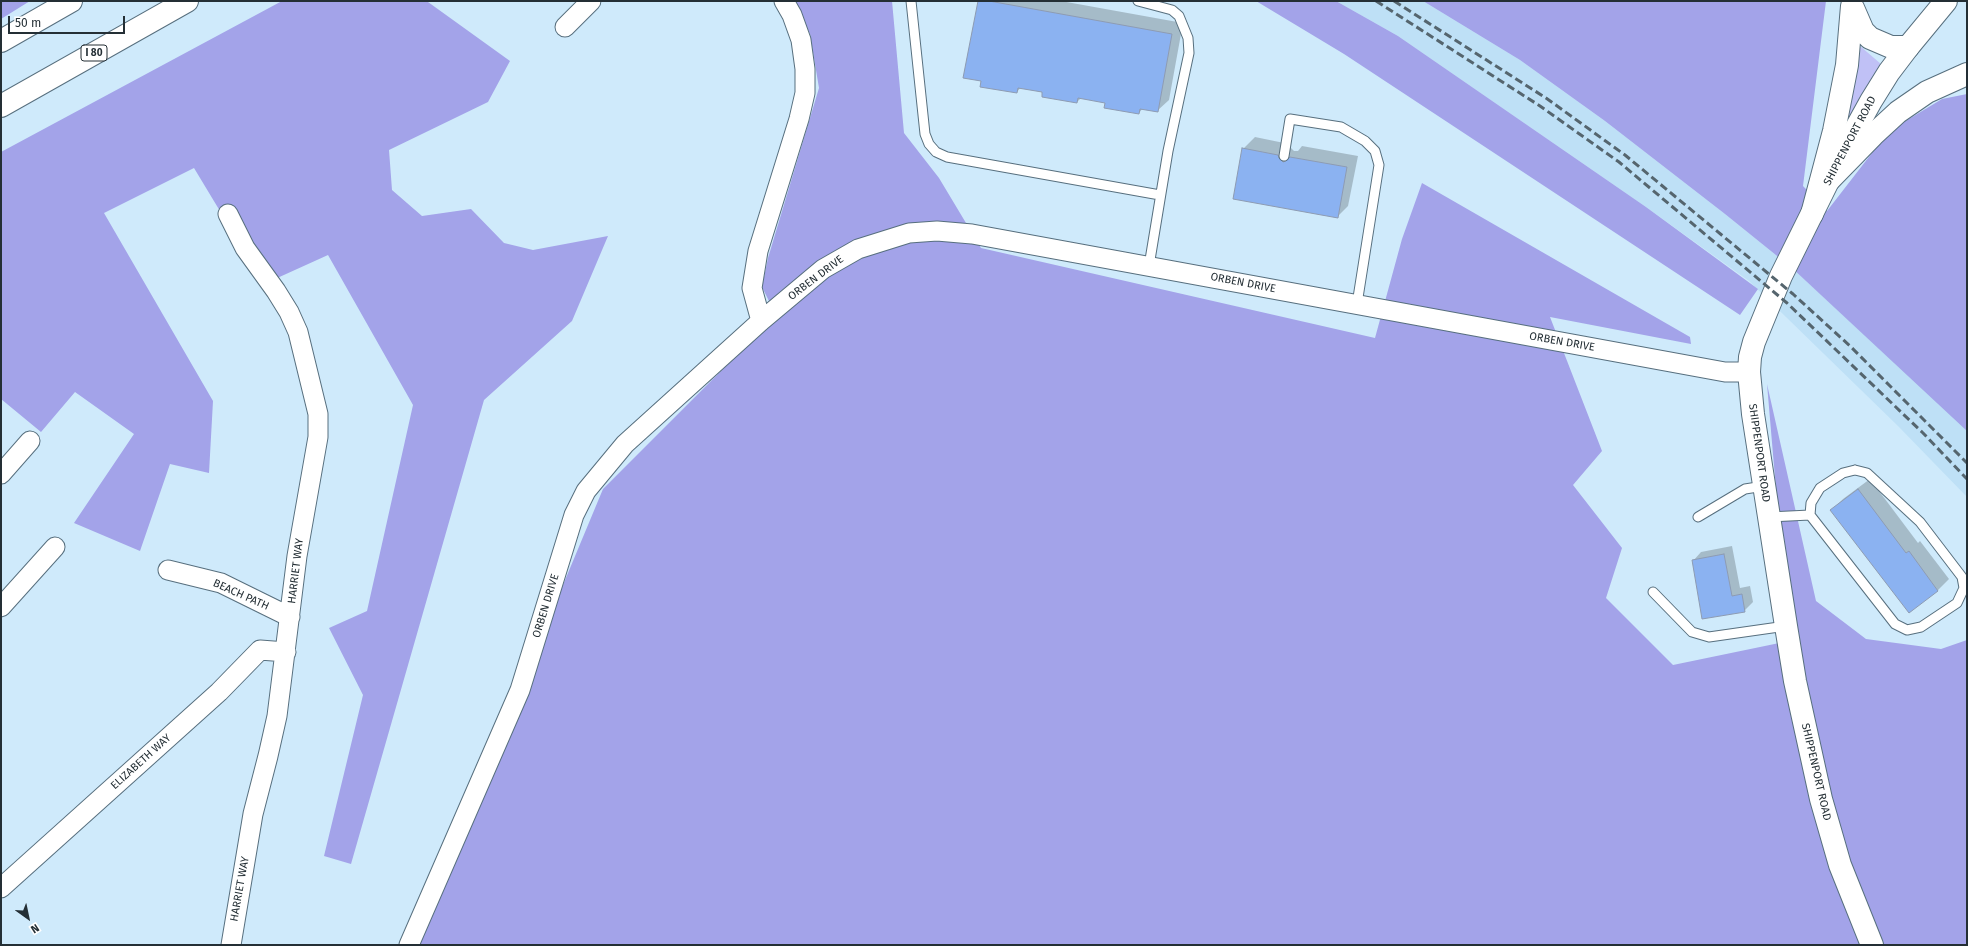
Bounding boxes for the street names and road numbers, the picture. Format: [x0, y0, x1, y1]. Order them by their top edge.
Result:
road number: I 80 [81, 45, 107, 61]
street label: SHIPPENPORT ROAD [1821, 94, 1879, 188]
street label: ORBEN DRIVE [786, 253, 846, 303]
street label: ORBEN DRIVE [1209, 270, 1277, 296]
street label: ORBEN DRIVE [1528, 330, 1596, 354]
street label: SHIPPENPORT ROAD [1746, 403, 1772, 503]
street label: HARRIET WAY [285, 538, 307, 604]
street label: ORBEN DRIVE [530, 572, 562, 640]
street label: BEACH PATH [211, 577, 271, 613]
street label: SHIPPENPORT ROAD [1798, 722, 1834, 822]
street label: ELIZABETH WAY [108, 732, 174, 792]
street label: HARRIET WAY [228, 855, 252, 923]

